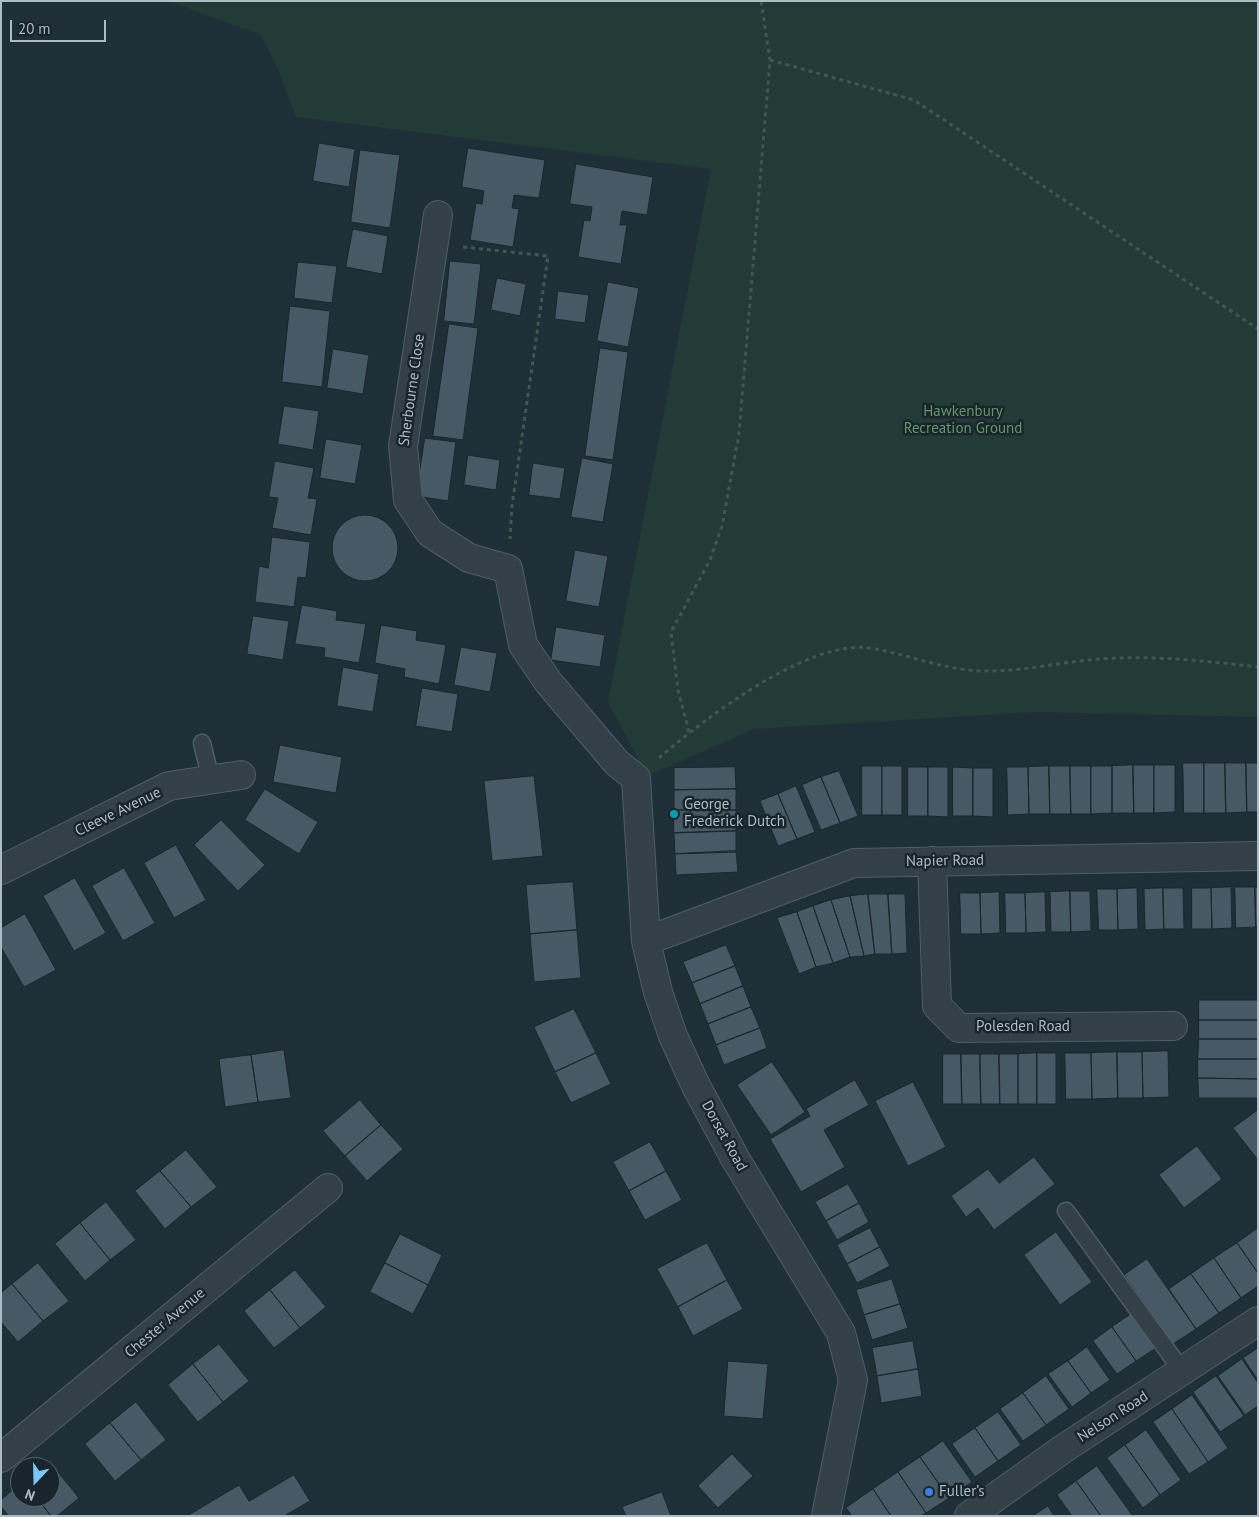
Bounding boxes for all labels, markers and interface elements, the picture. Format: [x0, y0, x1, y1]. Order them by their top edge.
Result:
scale bar [12, 10, 109, 42]
text: 20 m [18, 19, 51, 38]
street label: Sherbourne Close [395, 333, 429, 447]
park label: Hawkenbury Recreation Ground [904, 403, 1022, 438]
street label: Cleeve Avenue [72, 783, 164, 841]
place label: George Frederick Dutch [684, 796, 785, 831]
marker: George Frederick Dutch [668, 808, 680, 820]
street label: Napier Road [906, 851, 984, 871]
street label: Polesden Road [976, 1018, 1070, 1036]
street label: Dorset Road [697, 1098, 751, 1174]
street label: Chester Avenue [121, 1284, 209, 1362]
street label: Nelson Road [1074, 1388, 1152, 1446]
north arrow [10, 1457, 60, 1507]
place label: Fuller’s [939, 1483, 985, 1501]
text: N [22, 1485, 38, 1505]
marker: Fuller’s [923, 1486, 935, 1498]

